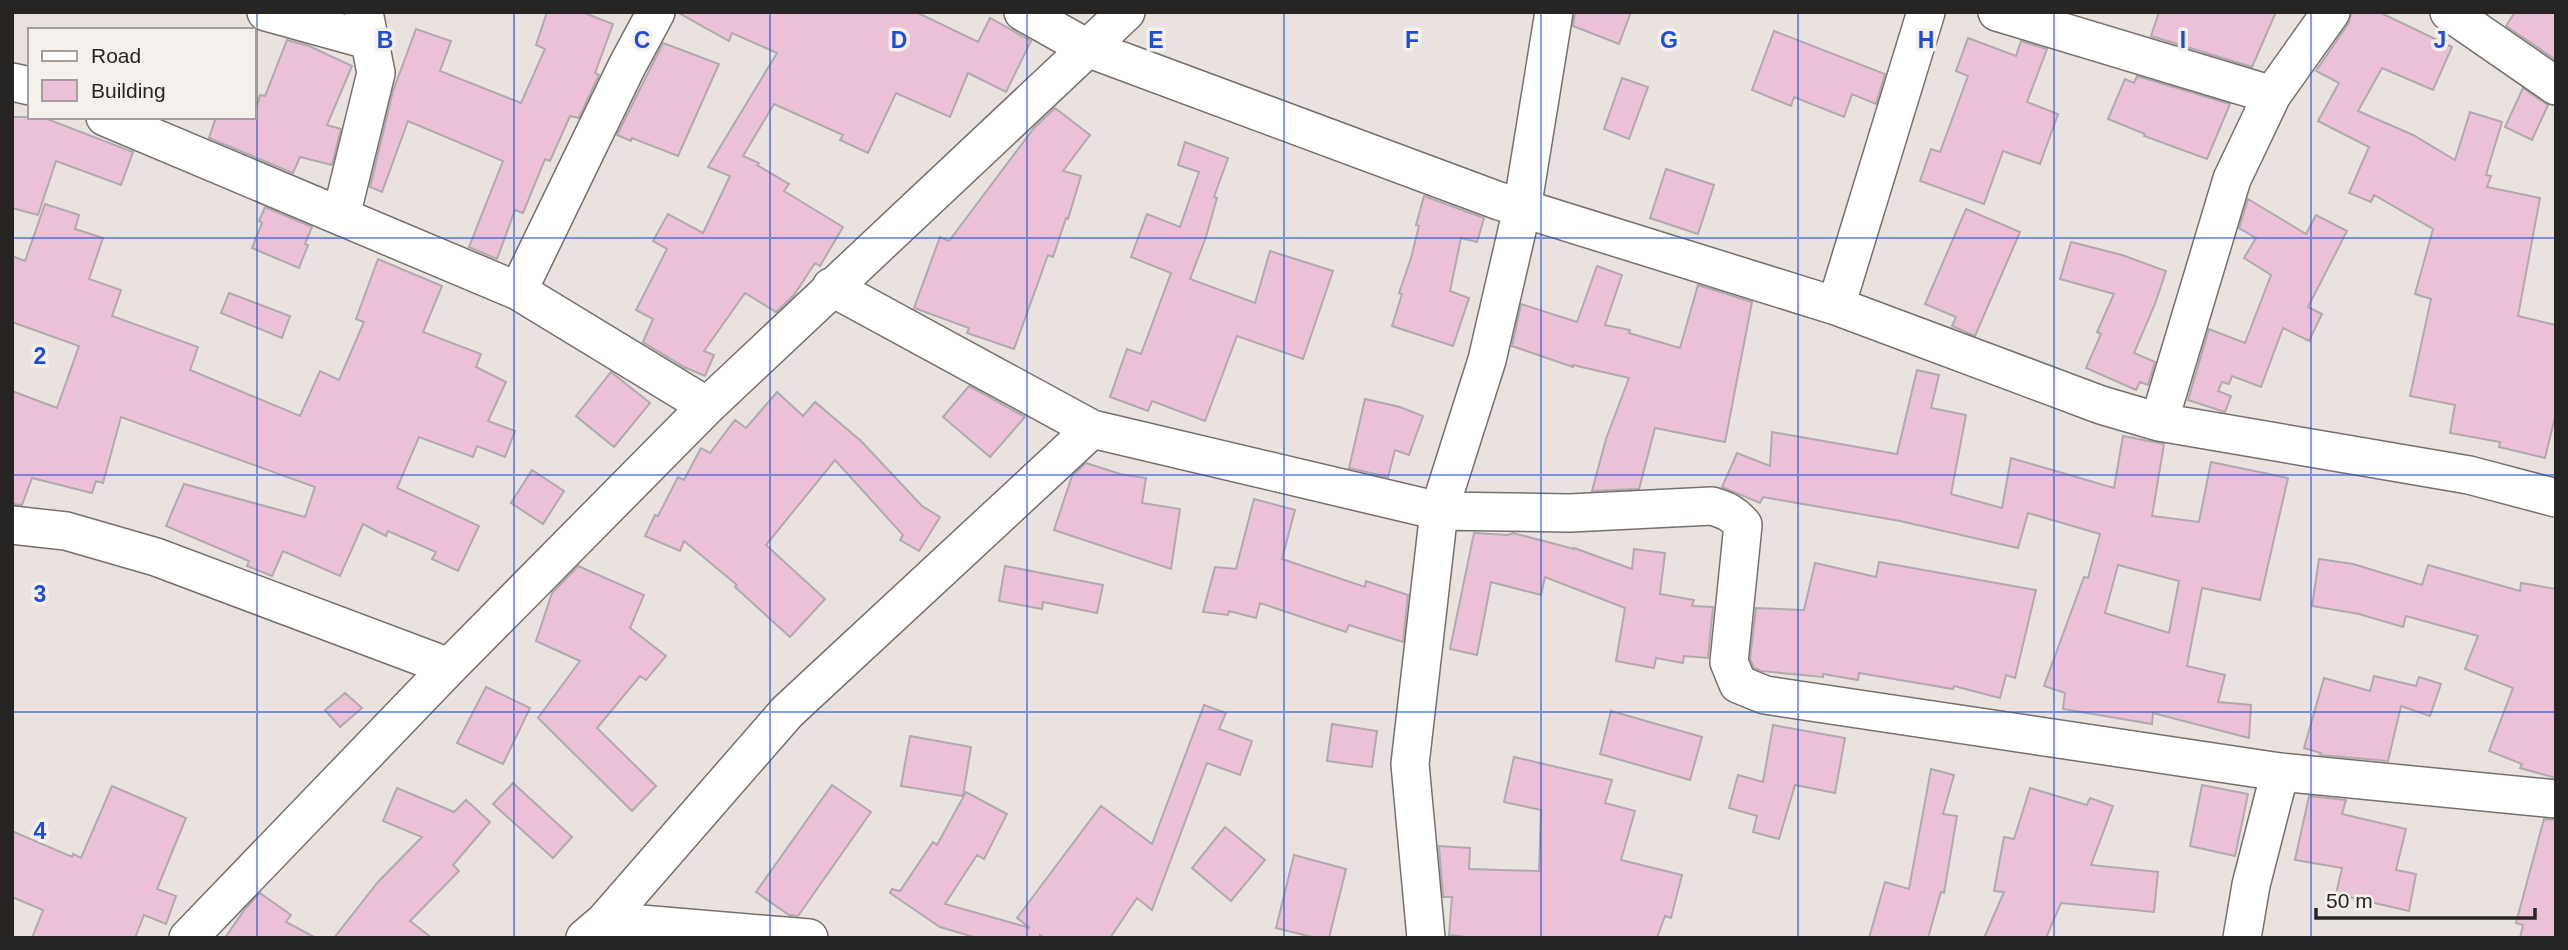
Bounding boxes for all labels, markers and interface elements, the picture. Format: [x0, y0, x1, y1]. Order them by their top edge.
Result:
text: B [377, 27, 393, 53]
text: C [634, 27, 650, 53]
text: D [891, 27, 907, 53]
text: E [1148, 27, 1164, 53]
text: F [1405, 27, 1419, 53]
text: G [1660, 27, 1678, 53]
text: H [1918, 27, 1934, 53]
text: I [2180, 27, 2186, 53]
text: J [2434, 27, 2446, 53]
legend [28, 28, 256, 119]
text: Road [91, 44, 141, 67]
text: Building [91, 79, 166, 102]
text: 2 [34, 343, 46, 369]
text: 3 [34, 581, 46, 607]
text: 4 [34, 818, 47, 844]
scale bar [2316, 876, 2535, 920]
text: 50 m [2326, 889, 2373, 912]

